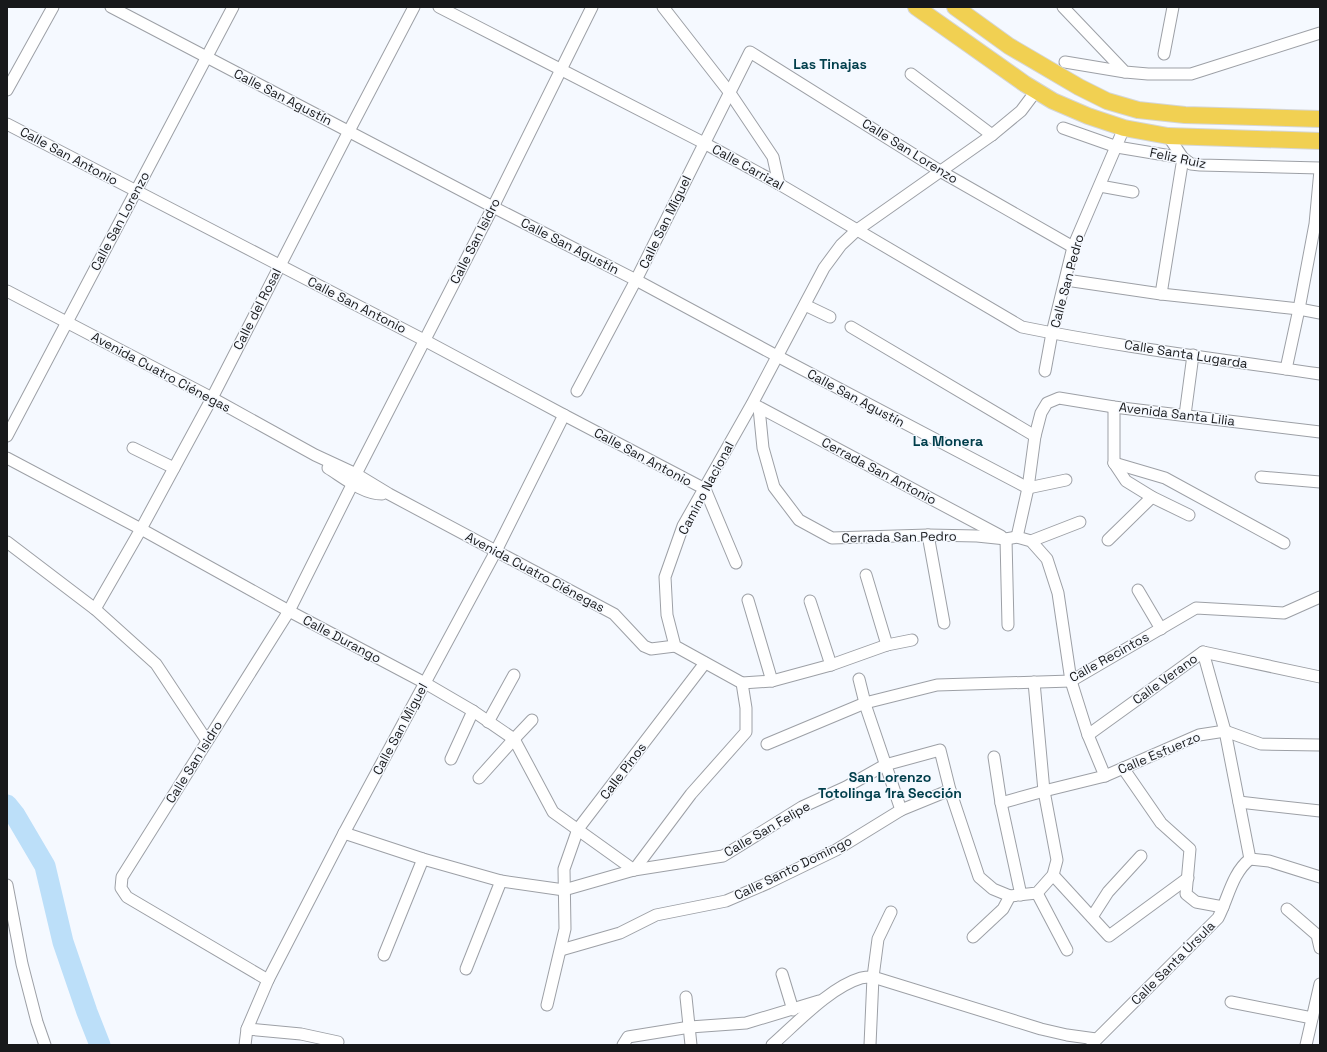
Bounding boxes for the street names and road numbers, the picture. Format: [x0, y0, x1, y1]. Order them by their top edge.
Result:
street label: Calle San Agustín [231, 65, 335, 129]
street label: Calle San Lorenzo [859, 115, 961, 187]
street label: Calle San Antonio [17, 123, 121, 189]
street label: Calle Carrizal [709, 140, 787, 194]
street label: Feliz Ruiz [1148, 144, 1208, 172]
street label: Calle San Lorenzo [87, 168, 153, 274]
street label: Calle San Miguel [635, 173, 695, 271]
street label: Calle San Isidro [446, 195, 504, 287]
street label: Calle San Agustín [518, 214, 622, 278]
street label: Calle San Pedro [1046, 232, 1088, 330]
street label: Calle del Rosal [229, 265, 285, 353]
street label: Calle San Antonio [305, 273, 409, 337]
street label: Avenida Cuatro Ciénegas [88, 328, 234, 416]
street label: Calle Santa Lugarda [1123, 336, 1249, 372]
street label: Calle San Agustín [804, 365, 908, 431]
street label: Avenida Santa Lilia [1118, 398, 1237, 430]
street label: Calle San Antonio [591, 424, 695, 490]
street label: Cerrada San Antonio [819, 434, 939, 508]
street label: Camino Nacional [674, 438, 738, 538]
street label: Cerrada San Pedro [841, 527, 957, 547]
street label: Avenida Cuatro Ciénegas [462, 528, 608, 616]
street label: Calle Durango [300, 611, 384, 667]
street label: Calle Recintos [1066, 628, 1152, 686]
street label: Calle Verano [1129, 650, 1201, 708]
street label: Calle San Miguel [369, 680, 431, 778]
street label: Calle San Isidro [162, 718, 226, 806]
street label: Calle Esfuerzo [1115, 728, 1203, 778]
street label: Calle Pinos [596, 739, 650, 803]
street label: Calle San Felipe [721, 797, 813, 861]
street label: Calle Santo Domingo [731, 832, 855, 904]
street label: Calle Santa Úrsula [1127, 917, 1219, 1009]

